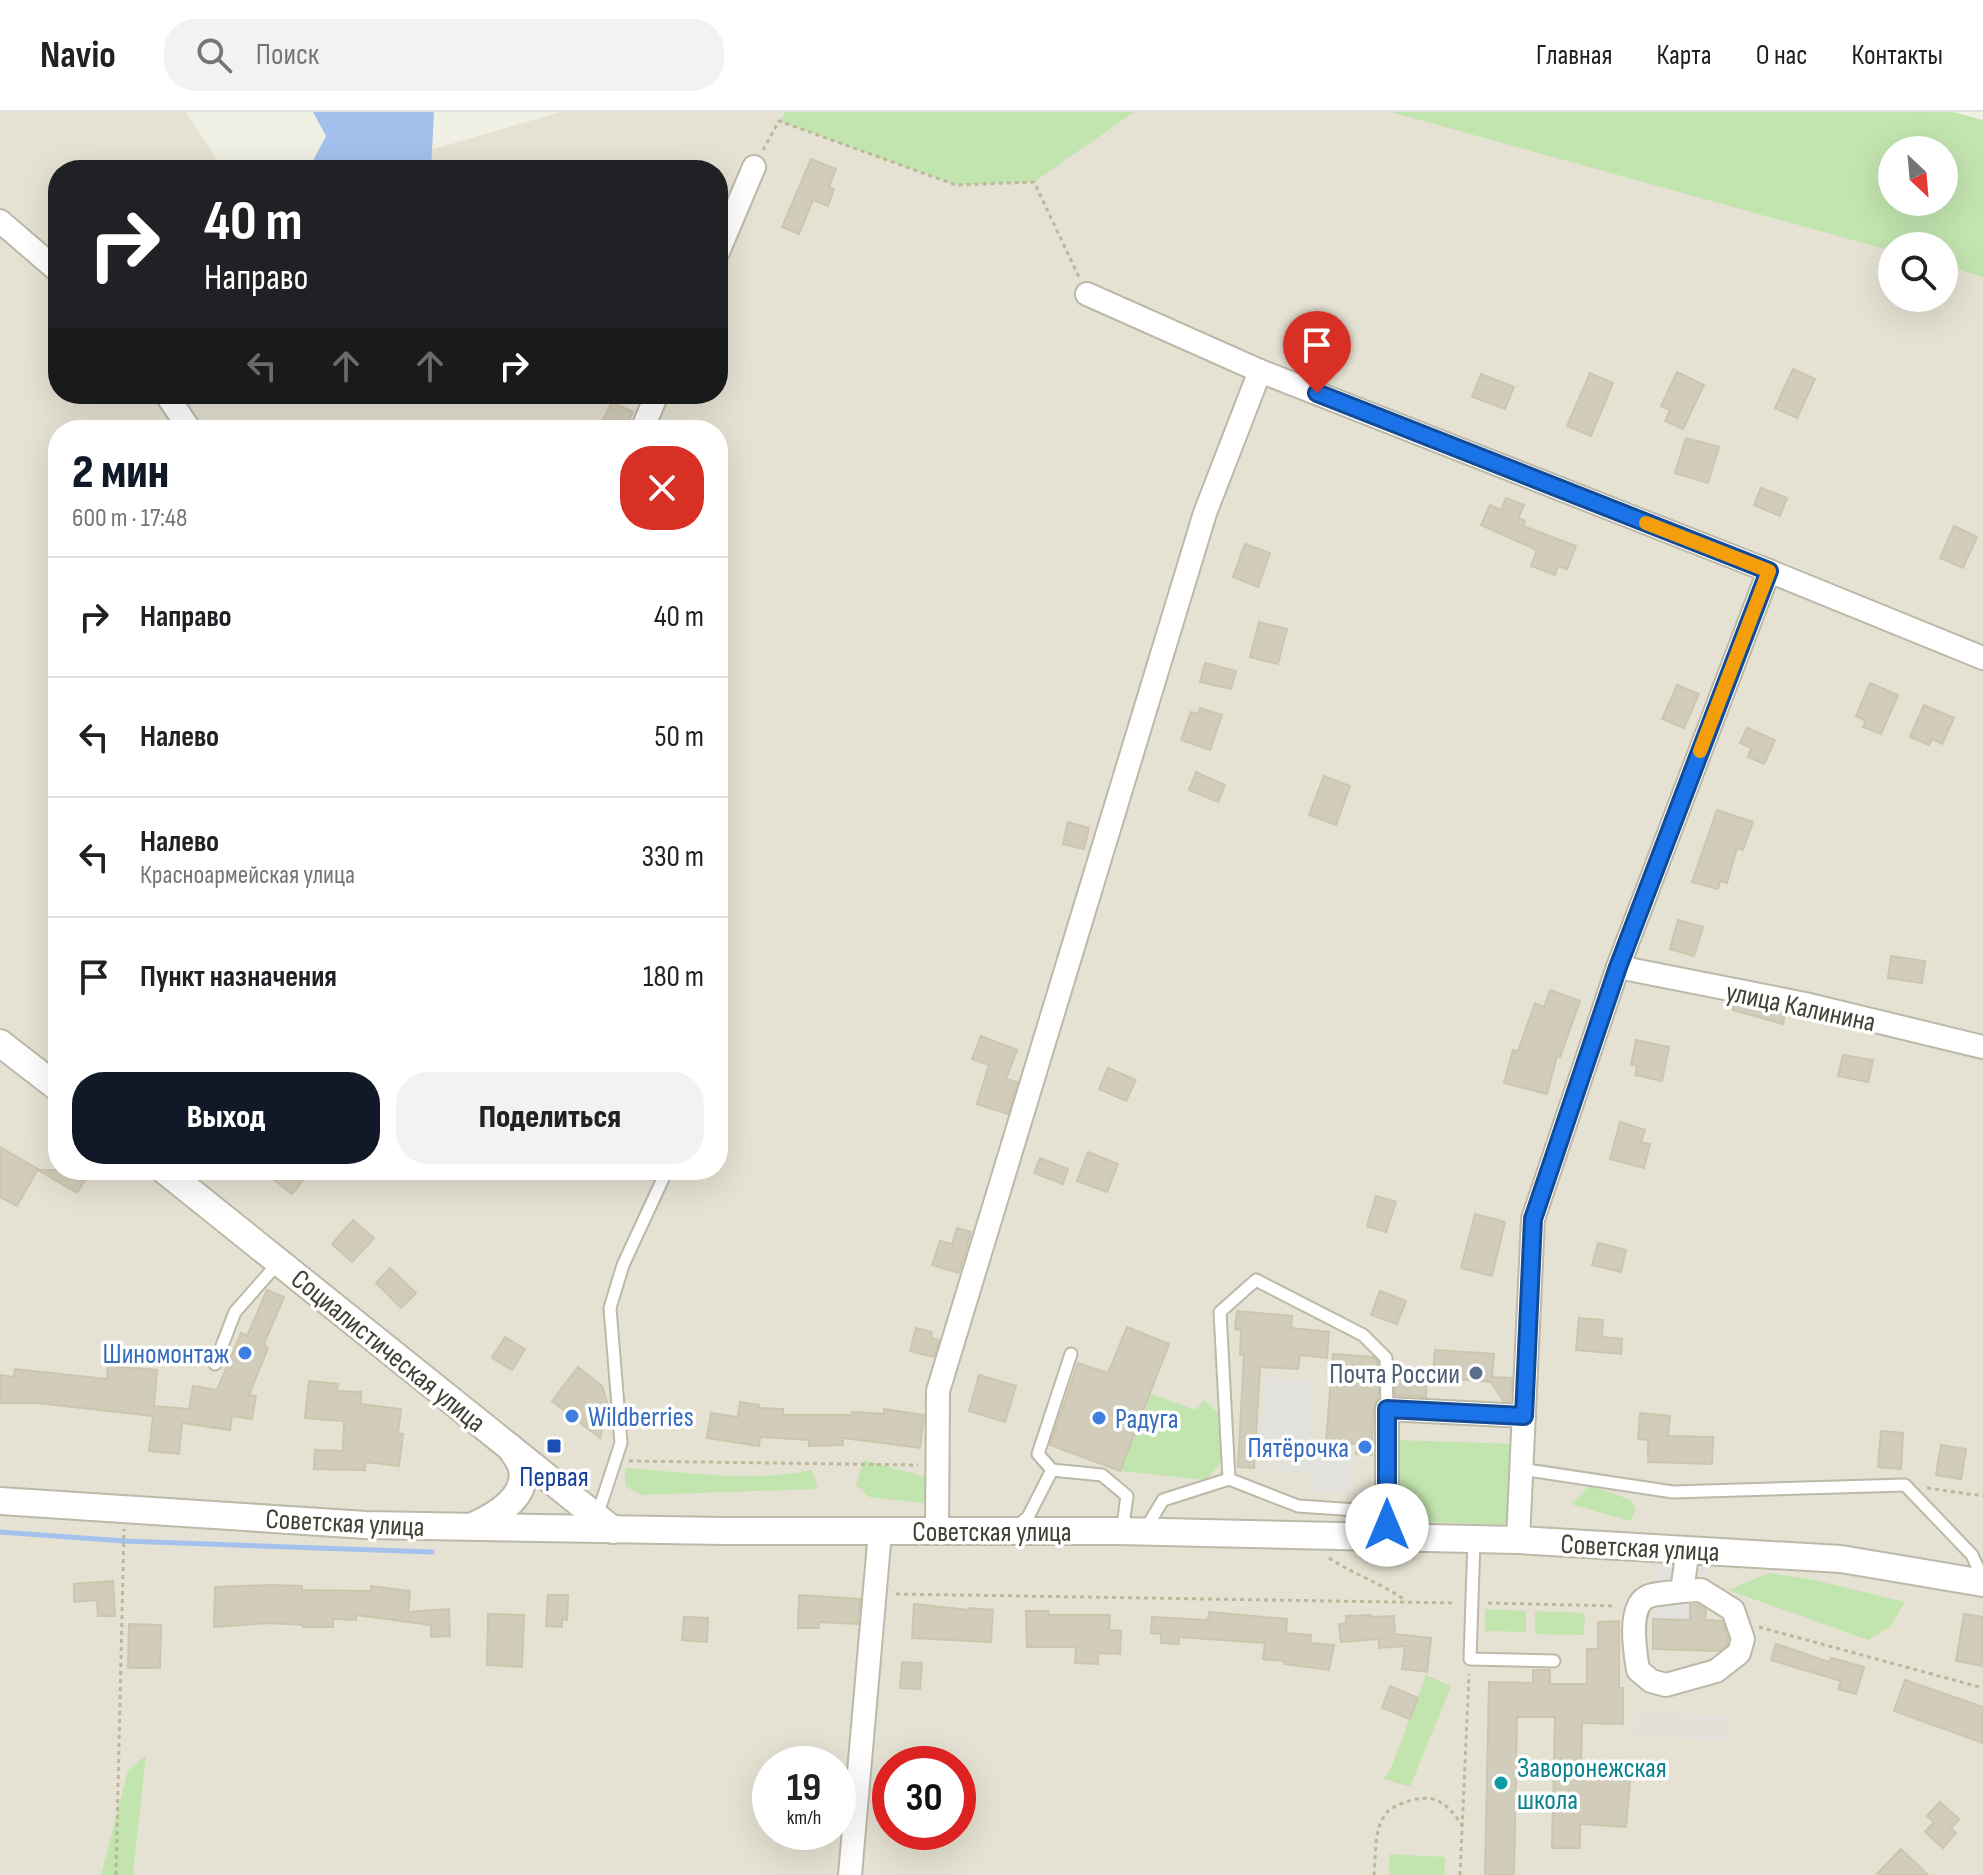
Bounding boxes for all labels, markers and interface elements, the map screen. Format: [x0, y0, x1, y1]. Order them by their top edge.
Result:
search box [164, 19, 724, 91]
text: Navio [40, 33, 116, 78]
icon: search [192, 33, 236, 77]
text: Поиск [256, 37, 319, 73]
text: Главная [1536, 39, 1612, 72]
text: Карта [1656, 39, 1712, 72]
text: О нас [1756, 39, 1808, 72]
text: Контакты [1852, 39, 1943, 72]
north arrow [1878, 136, 1958, 216]
map controls [1878, 136, 1958, 312]
text: 40 m [204, 189, 303, 256]
icon: right [72, 192, 176, 296]
button: search [1878, 232, 1958, 312]
text: Направо [204, 257, 308, 300]
pin [1283, 311, 1351, 393]
icon: arrive [1295, 323, 1339, 367]
icon: left [240, 344, 284, 388]
icon: ahead [324, 344, 368, 388]
icon: ahead [408, 344, 452, 388]
icon: right [492, 344, 536, 388]
text: 2 мин [72, 444, 169, 501]
button: close [620, 446, 704, 530]
text: 600 m · 17:48 [72, 503, 187, 534]
icon: right [72, 595, 116, 639]
text: Направо [140, 599, 232, 635]
text: 40 m [654, 599, 704, 635]
icon: left [72, 715, 116, 759]
text: Налево [140, 719, 219, 755]
text: 50 m [655, 719, 704, 755]
text: Налево [140, 824, 219, 860]
icon: left [72, 835, 116, 879]
text: 330 m [641, 839, 704, 875]
text: Красноармейская улица [140, 860, 355, 891]
icon: arrive [72, 955, 116, 999]
text: Пункт назначения [140, 959, 337, 995]
text: 180 m [643, 959, 704, 995]
street label: улица Калинина [1723, 975, 1879, 1039]
button: Выход [72, 1072, 380, 1164]
button: Поделиться [396, 1072, 704, 1164]
street label: Социалистическая улица [284, 1263, 492, 1440]
place label: Шиномонтаж [102, 1338, 229, 1371]
marker: Шиномонтаж [236, 1344, 254, 1362]
place label: Почта России [1329, 1358, 1460, 1391]
marker: Почта России [1467, 1364, 1485, 1382]
place label: Wildberries [588, 1401, 694, 1434]
place label: Радуга [1115, 1403, 1179, 1436]
marker: Wildberries [563, 1407, 581, 1425]
marker: Радуга [1090, 1409, 1108, 1427]
place label: Пятёрочка [1248, 1432, 1349, 1465]
marker: Первая [545, 1437, 563, 1455]
marker: Пятёрочка [1356, 1438, 1374, 1456]
place label: Первая [519, 1461, 589, 1494]
position arrow [1345, 1483, 1429, 1567]
street label: Советская улица [265, 1503, 425, 1544]
street label: Советская улица [912, 1516, 1072, 1549]
street label: Советская улица [1560, 1528, 1720, 1569]
speed limit sign: 30 [872, 1746, 976, 1850]
place label: Заворонежская школа [1517, 1752, 1667, 1817]
text: 19 [787, 1764, 821, 1812]
marker: Заворонежская школа [1492, 1774, 1510, 1792]
text: km/h [787, 1806, 821, 1830]

